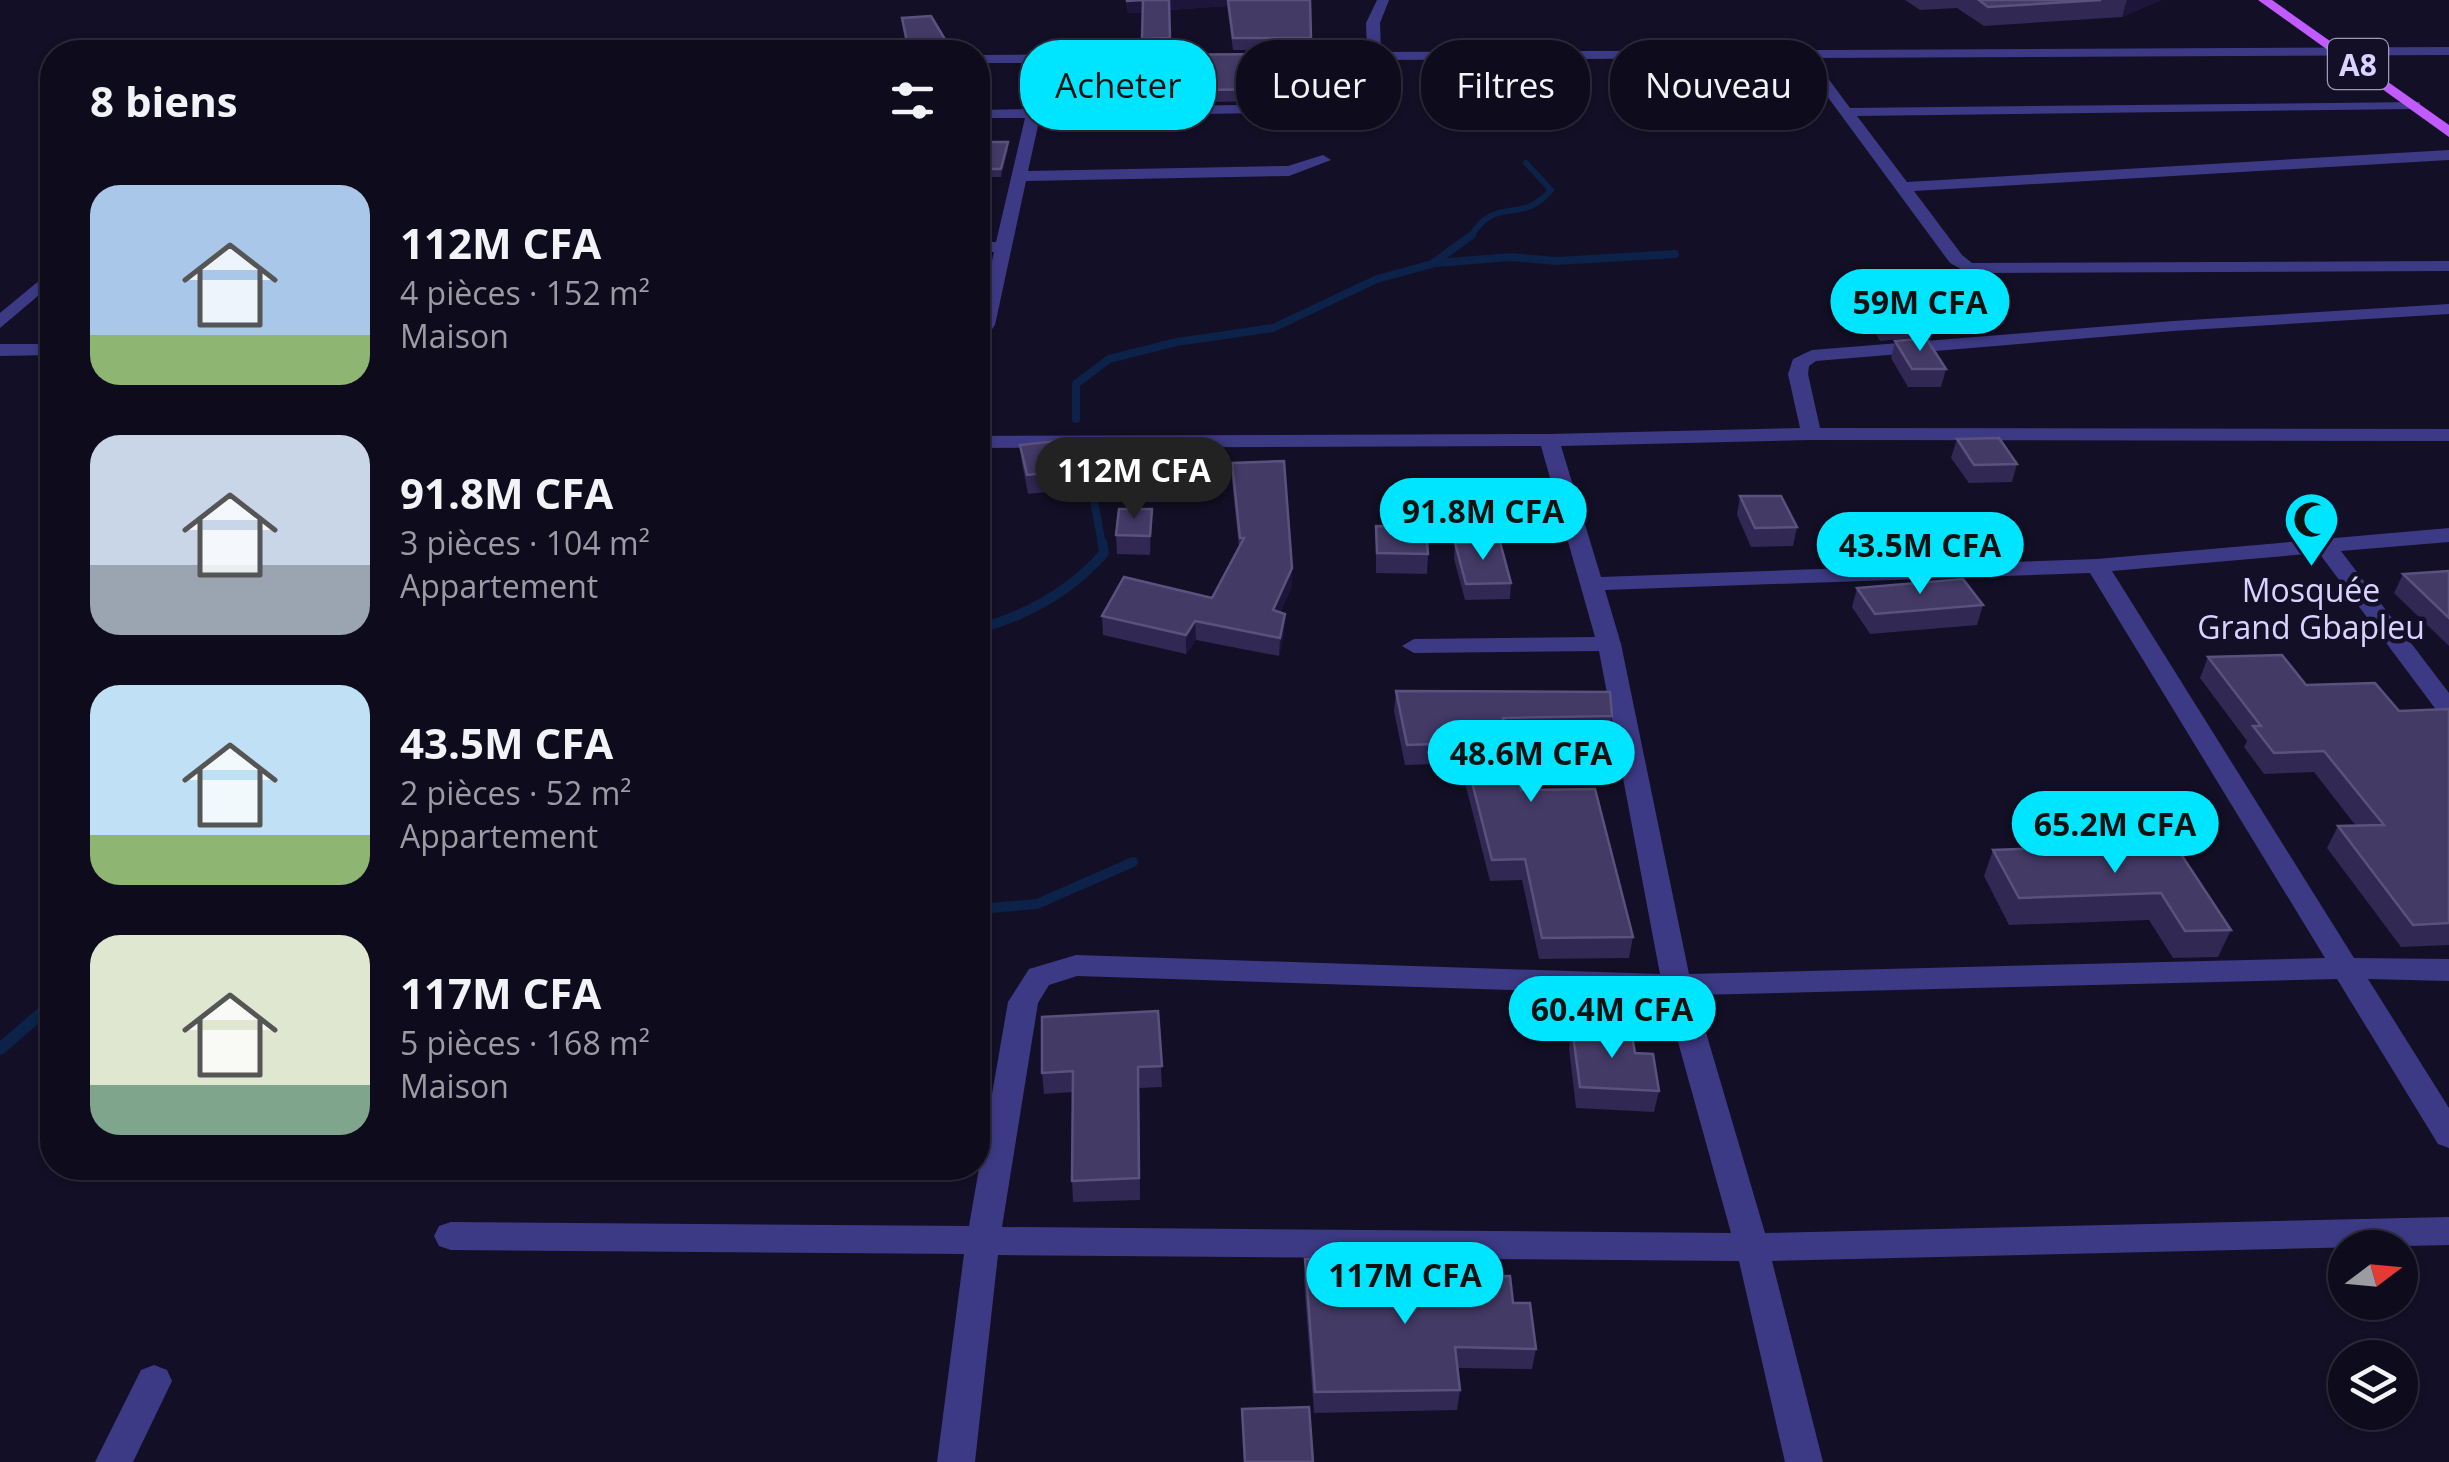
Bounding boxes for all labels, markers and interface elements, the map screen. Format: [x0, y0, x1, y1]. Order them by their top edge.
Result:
road number: A8 [2328, 39, 2388, 89]
chip: Acheter [1020, 40, 1216, 130]
chip: Louer [1236, 40, 1401, 130]
chip: Filtres [1421, 40, 1590, 130]
chip: Nouveau [1610, 40, 1827, 130]
text: 8 biens [90, 72, 238, 129]
icon: filters [885, 73, 940, 128]
text: 112M CFA [400, 214, 601, 271]
icon: home [170, 225, 290, 345]
pin: 59M CFA [1828, 269, 2012, 354]
text: 4 pièces · 152 m² [400, 271, 650, 314]
text: 59M CFA [1852, 280, 1988, 323]
text: Maison [400, 314, 509, 357]
pin: 112M CFA [1031, 437, 1237, 522]
text: 112M CFA [1057, 448, 1211, 491]
text: 91.8M CFA [400, 464, 613, 521]
icon: home [170, 475, 290, 595]
pin: 91.8M CFA [1369, 478, 1597, 563]
text: 91.8M CFA [1402, 489, 1564, 532]
mosque icon: Mosquée Grand Gbapleu [2281, 490, 2341, 569]
pin: 43.5M CFA [1806, 512, 2034, 597]
text: 3 pièces · 104 m² [400, 521, 650, 564]
text: 43.5M CFA [1839, 523, 2001, 566]
text: Appartement [400, 564, 598, 607]
place label: Mosquée Grand Gbapleu [2197, 568, 2425, 648]
text: 43.5M CFA [400, 714, 613, 771]
pin: 48.6M CFA [1417, 720, 1645, 805]
icon: home [170, 725, 290, 845]
text: 48.6M CFA [1450, 731, 1612, 774]
text: 2 pièces · 52 m² [400, 771, 631, 814]
pin: 65.2M CFA [2001, 791, 2229, 876]
text: 65.2M CFA [2034, 802, 2196, 845]
text: Appartement [400, 814, 598, 857]
text: 117M CFA [400, 964, 601, 1021]
icon: home [170, 975, 290, 1095]
pin: 60.4M CFA [1498, 976, 1726, 1061]
text: 60.4M CFA [1531, 987, 1693, 1030]
text: 5 pièces · 168 m² [400, 1021, 650, 1064]
text: Maison [400, 1064, 509, 1107]
north arrow [2328, 1230, 2418, 1320]
map controls [2328, 1230, 2418, 1430]
pin: 117M CFA [1302, 1242, 1508, 1327]
text: 117M CFA [1328, 1253, 1482, 1296]
button: layers [2328, 1340, 2418, 1430]

